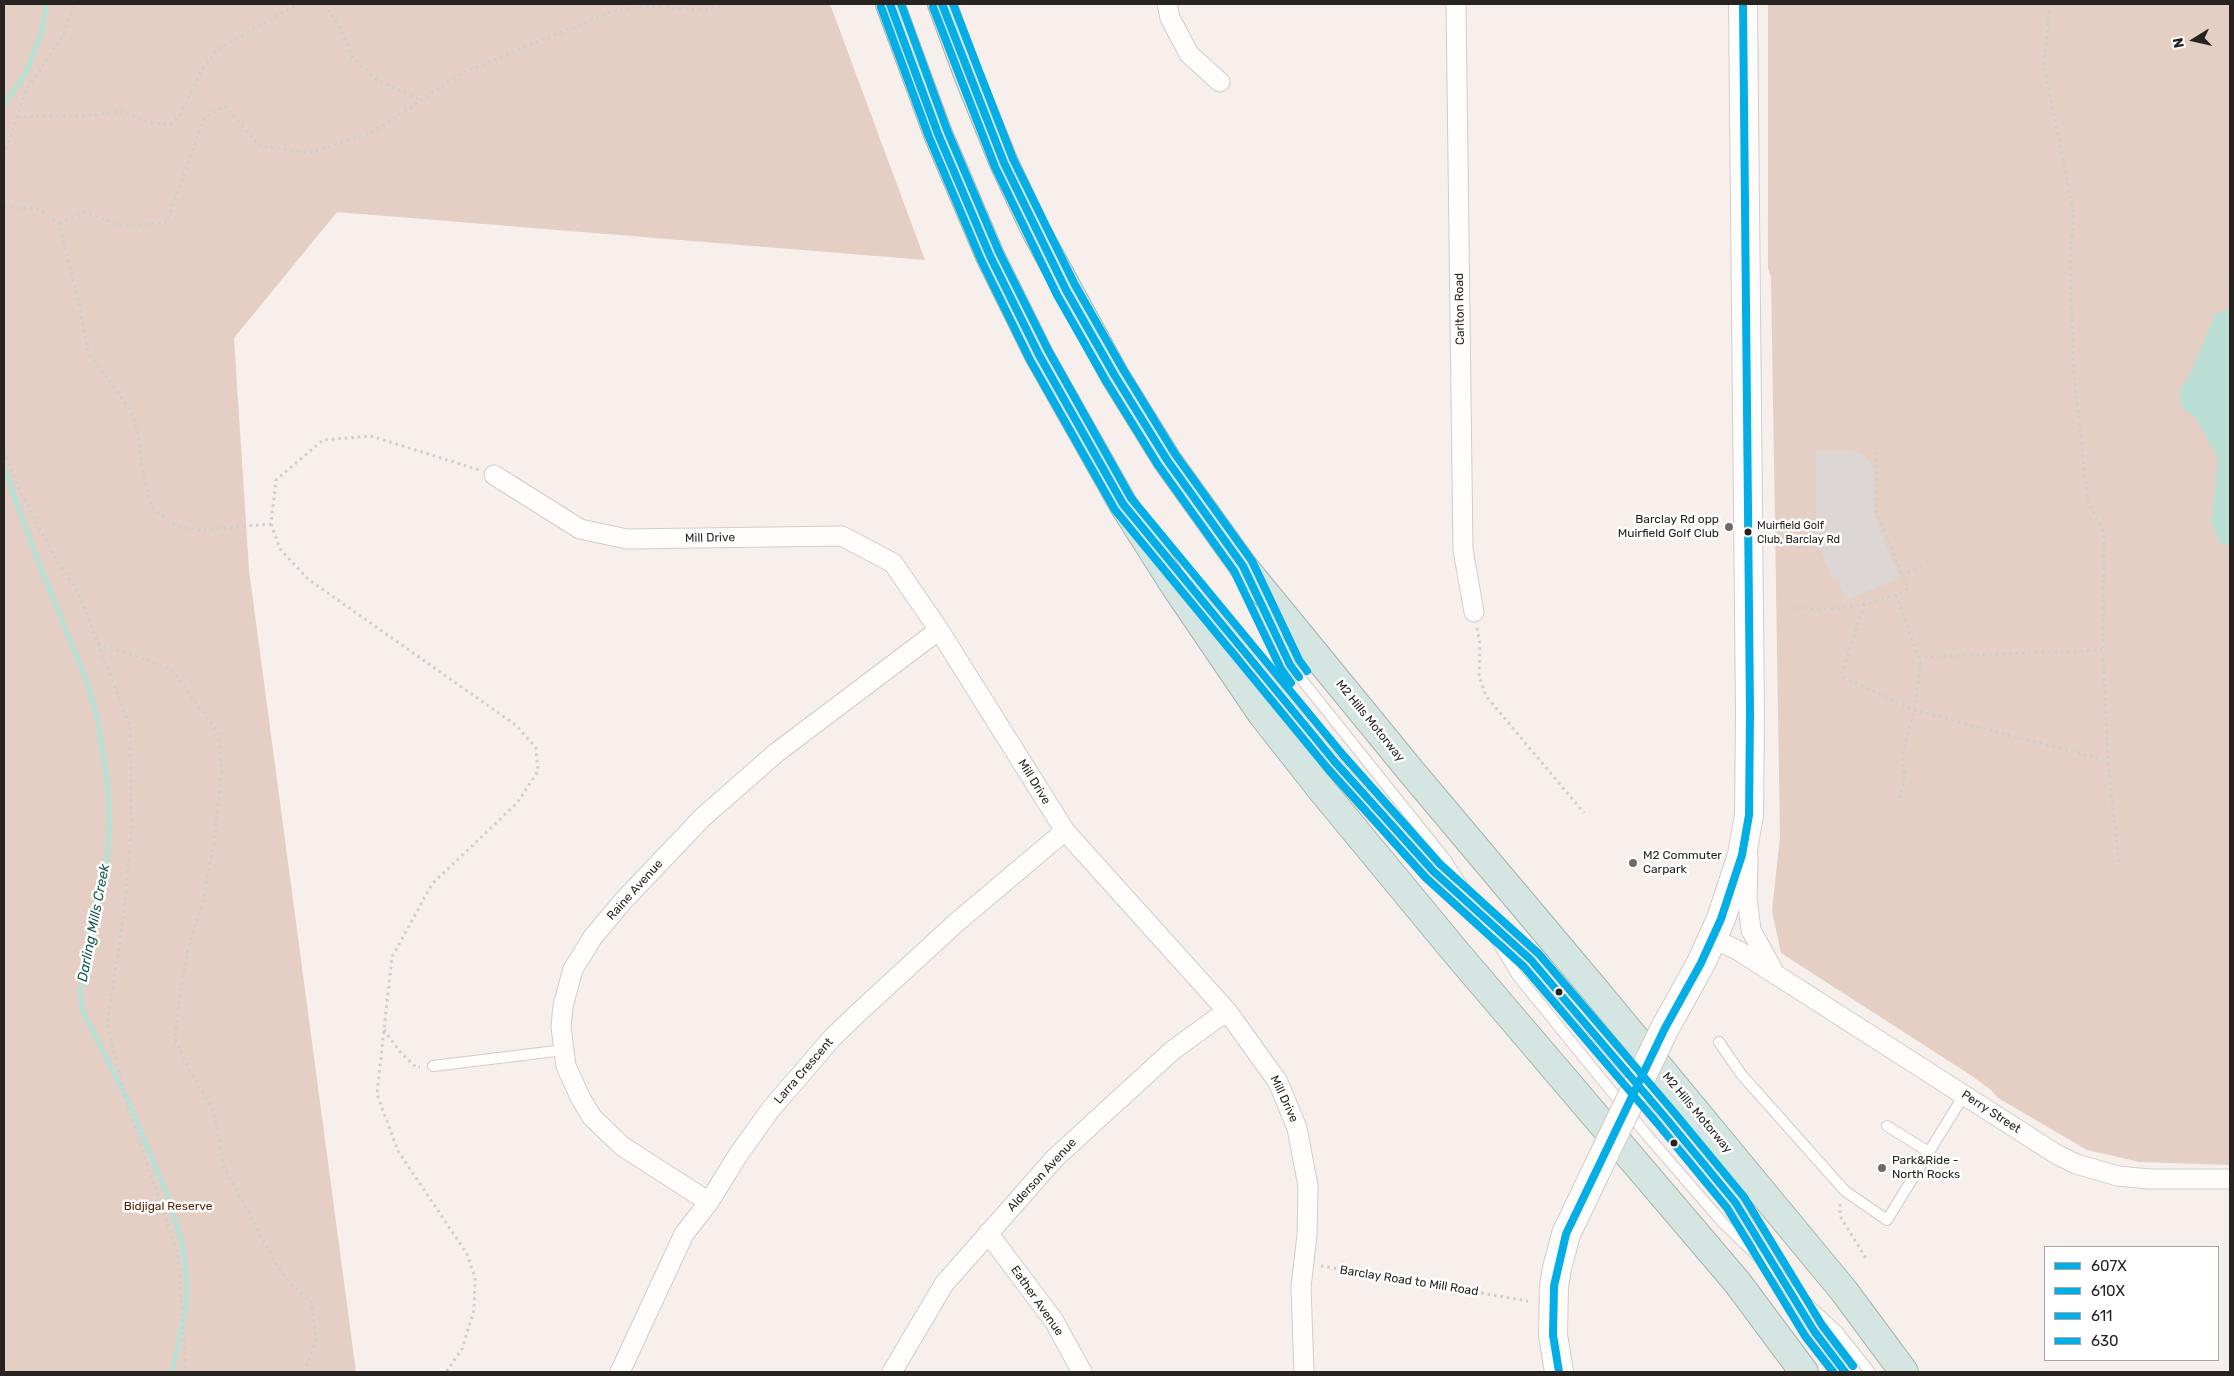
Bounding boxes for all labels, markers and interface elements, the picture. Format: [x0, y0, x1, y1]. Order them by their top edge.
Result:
north arrow [2169, 15, 2219, 65]
text: N [2169, 36, 2188, 49]
street label: Carlton Road [1452, 273, 1468, 345]
place label: Barclay Rd opp Muirfield Golf Club [1618, 513, 1719, 541]
place label: Muirfield Golf Club, Barclay Rd [1757, 519, 1840, 545]
marker: Barclay Rd opp Muirfield Golf Club [1723, 521, 1735, 533]
marker: Muirfield Golf Club, Barclay Rd [1743, 527, 1753, 537]
street label: Mill Drive [685, 530, 735, 546]
street label: M2 Hills Motorway [1333, 677, 1407, 765]
street label: Mill Drive [1015, 757, 1053, 807]
place label: M2 Commuter Carpark [1643, 849, 1722, 877]
street label: Raine Avenue [604, 857, 666, 923]
marker: M2 Commuter Carpark [1627, 857, 1639, 869]
water label: Darling Mills Creek [74, 863, 114, 983]
unlabelled marker [1554, 987, 1564, 997]
street label: Larra Crescent [772, 1035, 836, 1107]
street label: M2 Hills Motorway [1659, 1070, 1735, 1156]
street label: Mill Drive [1267, 1073, 1301, 1125]
street label: Perry Street [1959, 1088, 2023, 1136]
street label: Alderson Avenue [1004, 1135, 1080, 1215]
unlabelled marker [1669, 1138, 1679, 1148]
place label: Park&Ride - North Rocks [1892, 1154, 1960, 1182]
marker: Park&Ride - North Rocks [1876, 1162, 1888, 1174]
park label: Bidjigal Reserve [124, 1200, 212, 1214]
legend [2044, 1246, 2219, 1361]
text: 607X [2091, 1257, 2127, 1275]
street label: Eather Avenue [1008, 1263, 1066, 1339]
street label: Barclay Road to Mill Road [1339, 1263, 1479, 1299]
text: 610X [2091, 1282, 2125, 1300]
text: 611 [2091, 1307, 2113, 1325]
text: 630 [2091, 1332, 2119, 1350]

